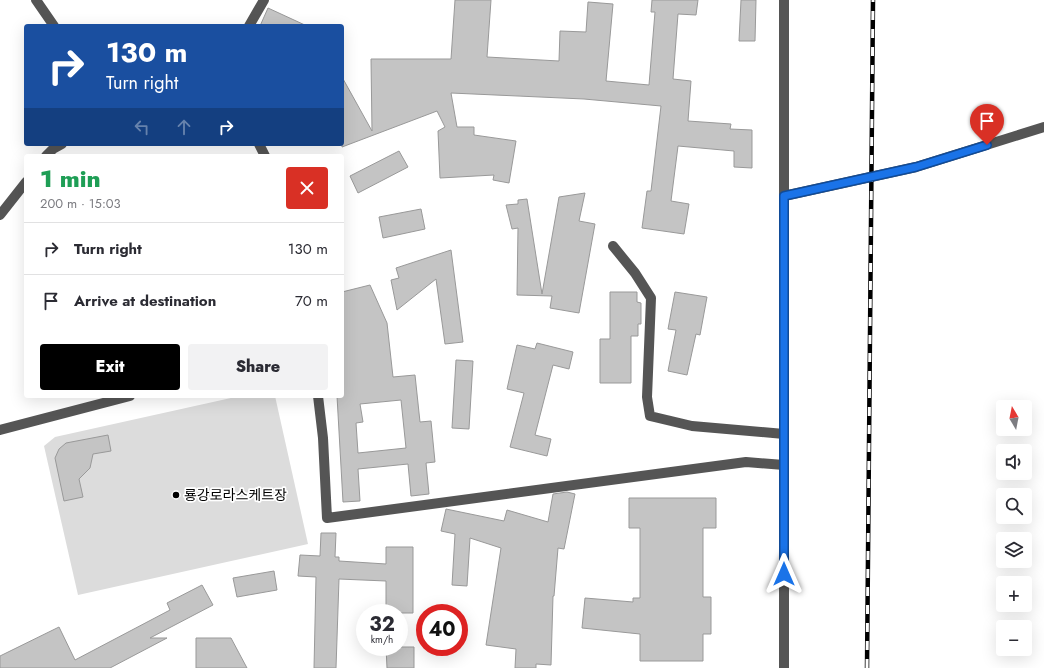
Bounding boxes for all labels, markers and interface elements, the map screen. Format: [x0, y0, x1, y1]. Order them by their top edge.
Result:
text: 130 m [106, 32, 188, 73]
icon: right [40, 40, 92, 92]
text: Turn right [106, 70, 178, 96]
pin [970, 104, 1004, 145]
icon: arrive [976, 110, 998, 132]
icon: left [131, 116, 153, 138]
icon: ahead [173, 116, 195, 138]
icon: right [215, 116, 237, 138]
text: 1 min [40, 161, 101, 196]
button: close [286, 167, 328, 209]
text: 200 m · 15:03 [40, 194, 121, 213]
icon: right [40, 238, 62, 260]
text: Turn right [74, 238, 142, 260]
text: 130 m [288, 238, 328, 260]
icon: arrive [40, 290, 62, 312]
text: Arrive at destination [74, 290, 216, 312]
text: 70 m [295, 290, 328, 312]
button: Exit [40, 344, 180, 390]
button: Share [188, 344, 328, 390]
north arrow [996, 400, 1032, 436]
map controls [996, 400, 1032, 656]
button: sound [996, 444, 1032, 480]
place label: 룡강로라스케트장 [184, 485, 287, 505]
button: search [996, 488, 1032, 524]
marker: 룡강로라스케트장 [171, 490, 181, 500]
button: layers [996, 532, 1032, 568]
position arrow [763, 553, 805, 595]
button: + [996, 576, 1032, 612]
speed limit sign: 40 [416, 604, 468, 656]
text: 32 [369, 610, 395, 639]
button: − [996, 620, 1032, 656]
text: km/h [371, 632, 393, 647]

